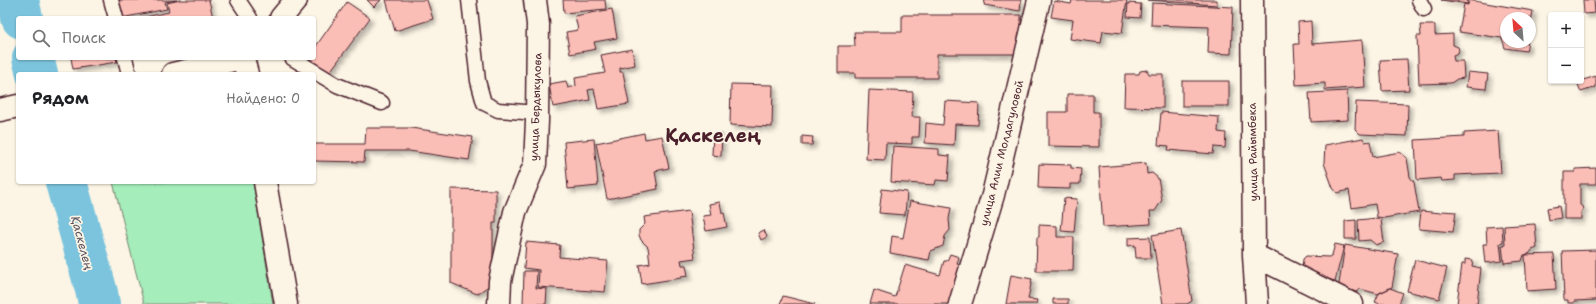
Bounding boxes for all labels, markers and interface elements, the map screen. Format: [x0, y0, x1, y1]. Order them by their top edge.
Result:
north arrow [1500, 12, 1536, 48]
map controls [1548, 12, 1584, 84]
button: + [1548, 12, 1584, 48]
search box [16, 16, 316, 60]
icon: search [30, 27, 52, 49]
text: Поиск [62, 28, 106, 48]
button: − [1548, 48, 1584, 84]
street label: улица Бердыкулова [527, 52, 545, 161]
street label: улица Алии Молдагуловой [977, 79, 1027, 227]
text: Рядом [32, 87, 89, 109]
text: Найдено: 0 [226, 90, 300, 107]
street label: улица Райымбека [1245, 102, 1261, 201]
district label: Қаскелең [665, 123, 761, 148]
water label: Қаскелең [67, 214, 97, 272]

